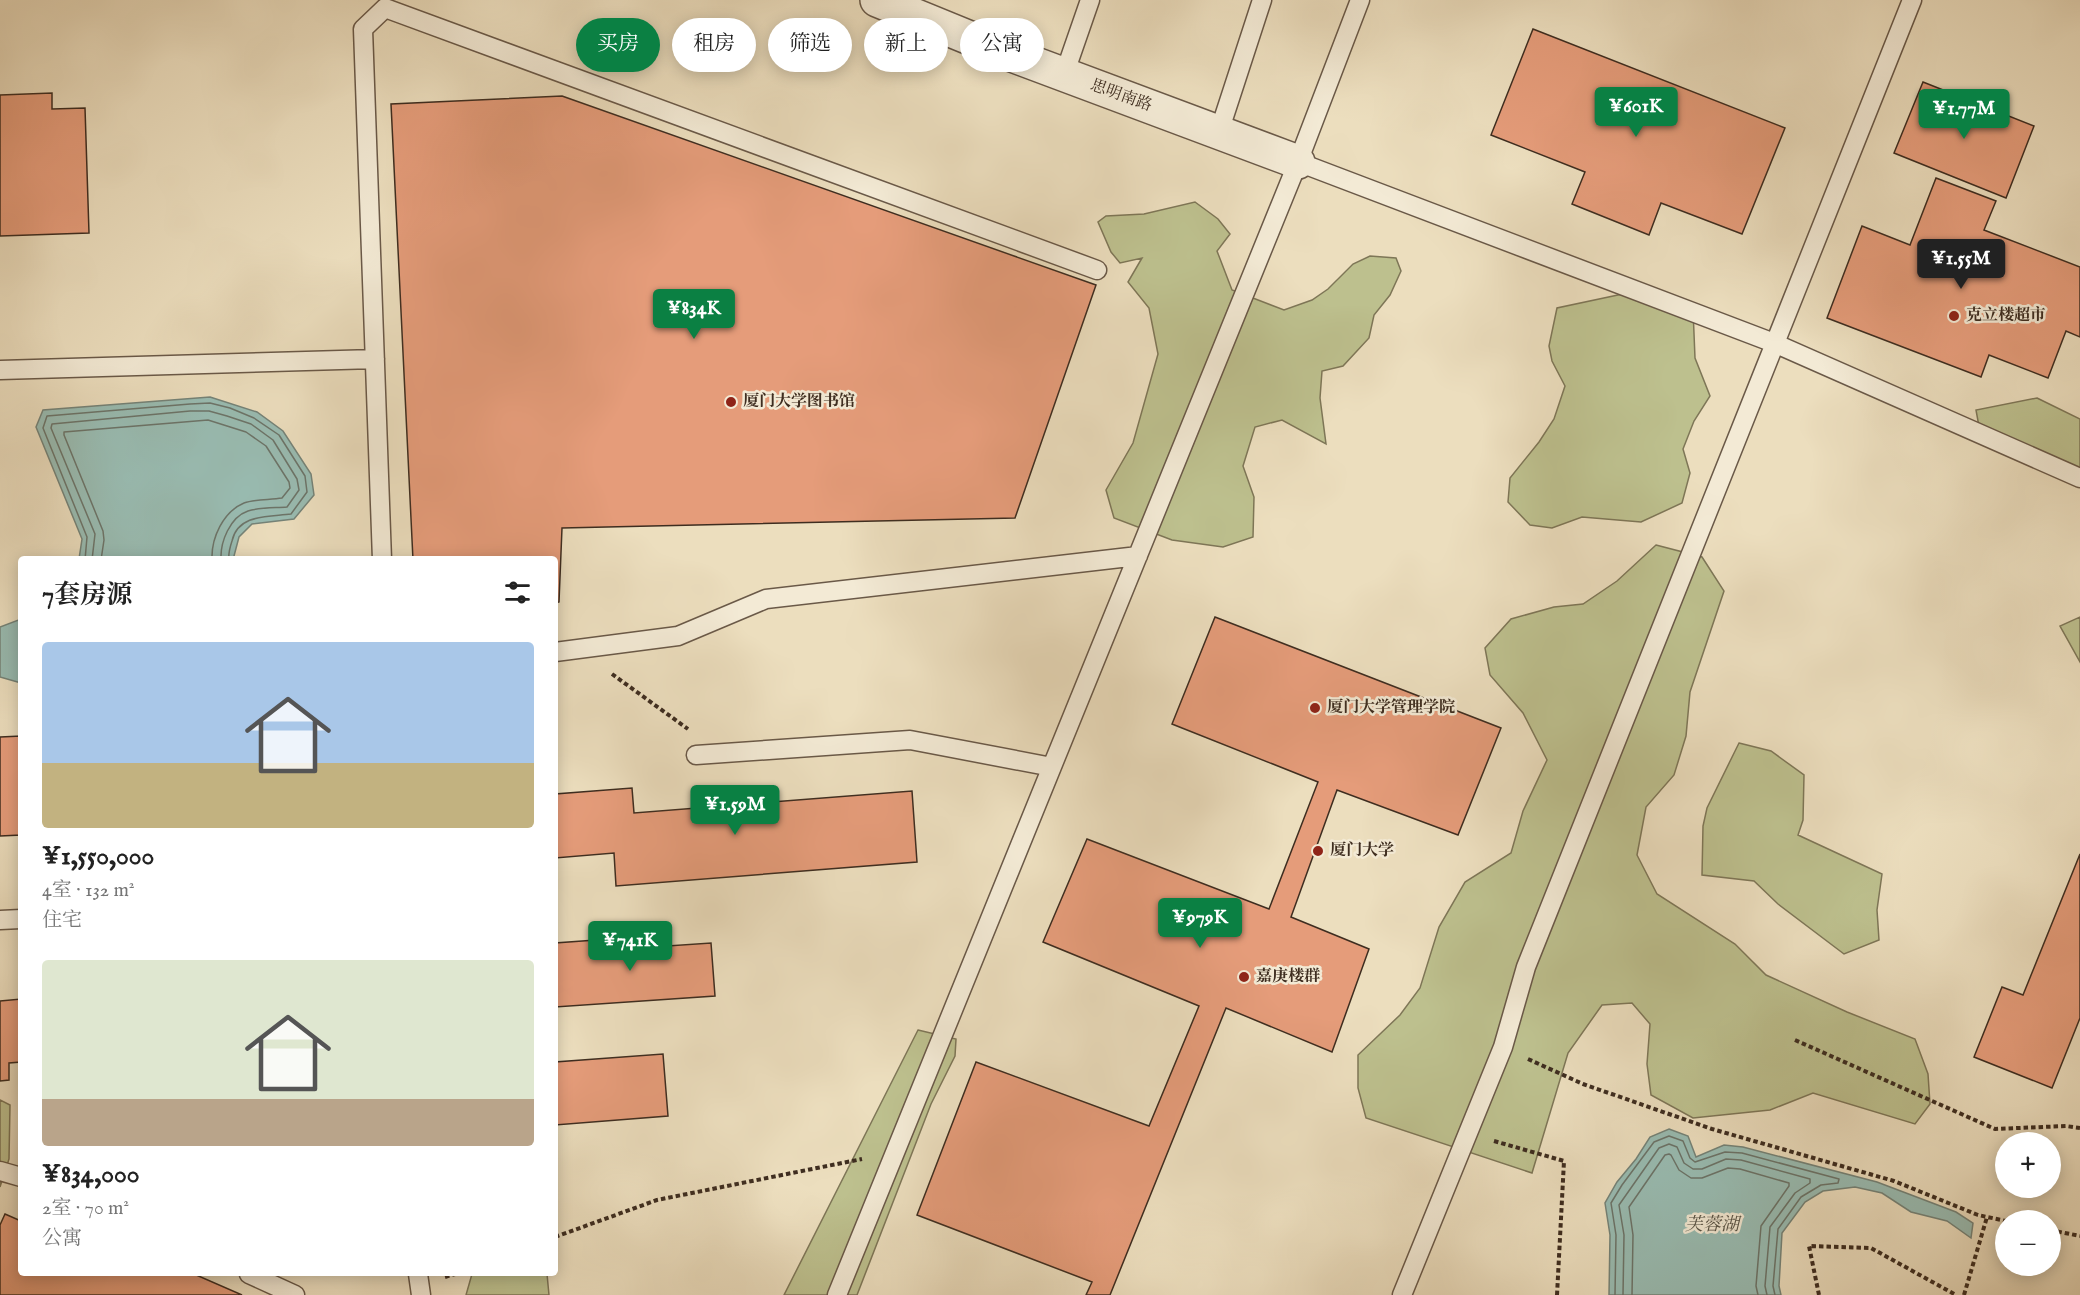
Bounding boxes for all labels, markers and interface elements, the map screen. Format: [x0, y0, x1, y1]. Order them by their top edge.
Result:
chip: 买房 [576, 18, 660, 72]
chip: 租房 [672, 18, 756, 72]
chip: 筛选 [768, 18, 852, 72]
chip: 新上 [864, 18, 948, 72]
chip: 公寓 [960, 18, 1044, 72]
street label: 思明南路 [1088, 76, 1154, 116]
pin: ¥601K [1594, 87, 1678, 138]
pin: ¥1.77M [1915, 89, 2013, 140]
text: ¥601K [1609, 94, 1663, 119]
text: ¥1.77M [1933, 96, 1995, 121]
pin: ¥1.55M [1912, 239, 2010, 290]
text: ¥1.55M [1931, 246, 1991, 271]
pin: ¥834K [652, 289, 736, 340]
text: ¥834K [667, 296, 721, 321]
place label: 克立楼超市 [1966, 305, 2046, 326]
marker: 克立楼超市 [1947, 309, 1961, 323]
place label: 厦门大学图书馆 [743, 392, 855, 412]
marker: 厦门大学图书馆 [724, 395, 738, 409]
icon: filters [501, 576, 534, 609]
text: 7套房源 [42, 579, 132, 612]
icon: home [234, 681, 342, 789]
place label: 厦门大学管理学院 [1327, 698, 1455, 718]
marker: 厦门大学管理学院 [1308, 701, 1322, 715]
pin: ¥1.59M [686, 785, 784, 836]
text: ¥1.59M [704, 792, 766, 817]
text: ¥1,550,000 [42, 840, 154, 873]
place label: 厦门大学 [1330, 841, 1394, 861]
marker: 厦门大学 [1311, 844, 1325, 858]
text: 4室 · 132 m² [42, 878, 135, 903]
pin: ¥979K [1158, 898, 1242, 949]
text: ¥979K [1172, 905, 1228, 930]
text: 住宅 [42, 908, 82, 933]
pin: ¥741K [588, 921, 672, 972]
text: ¥741K [602, 928, 658, 953]
place label: 嘉庚楼群 [1256, 966, 1320, 987]
marker: 嘉庚楼群 [1237, 970, 1251, 984]
icon: home [234, 999, 342, 1107]
map controls [1995, 1132, 2061, 1276]
button: + [1995, 1132, 2061, 1198]
text: ¥834,000 [42, 1158, 140, 1191]
text: 2室 · 70 m² [42, 1196, 129, 1221]
button: − [1995, 1210, 2061, 1276]
water label: 芙蓉湖 [1685, 1214, 1742, 1237]
text: 公寓 [42, 1226, 82, 1251]

